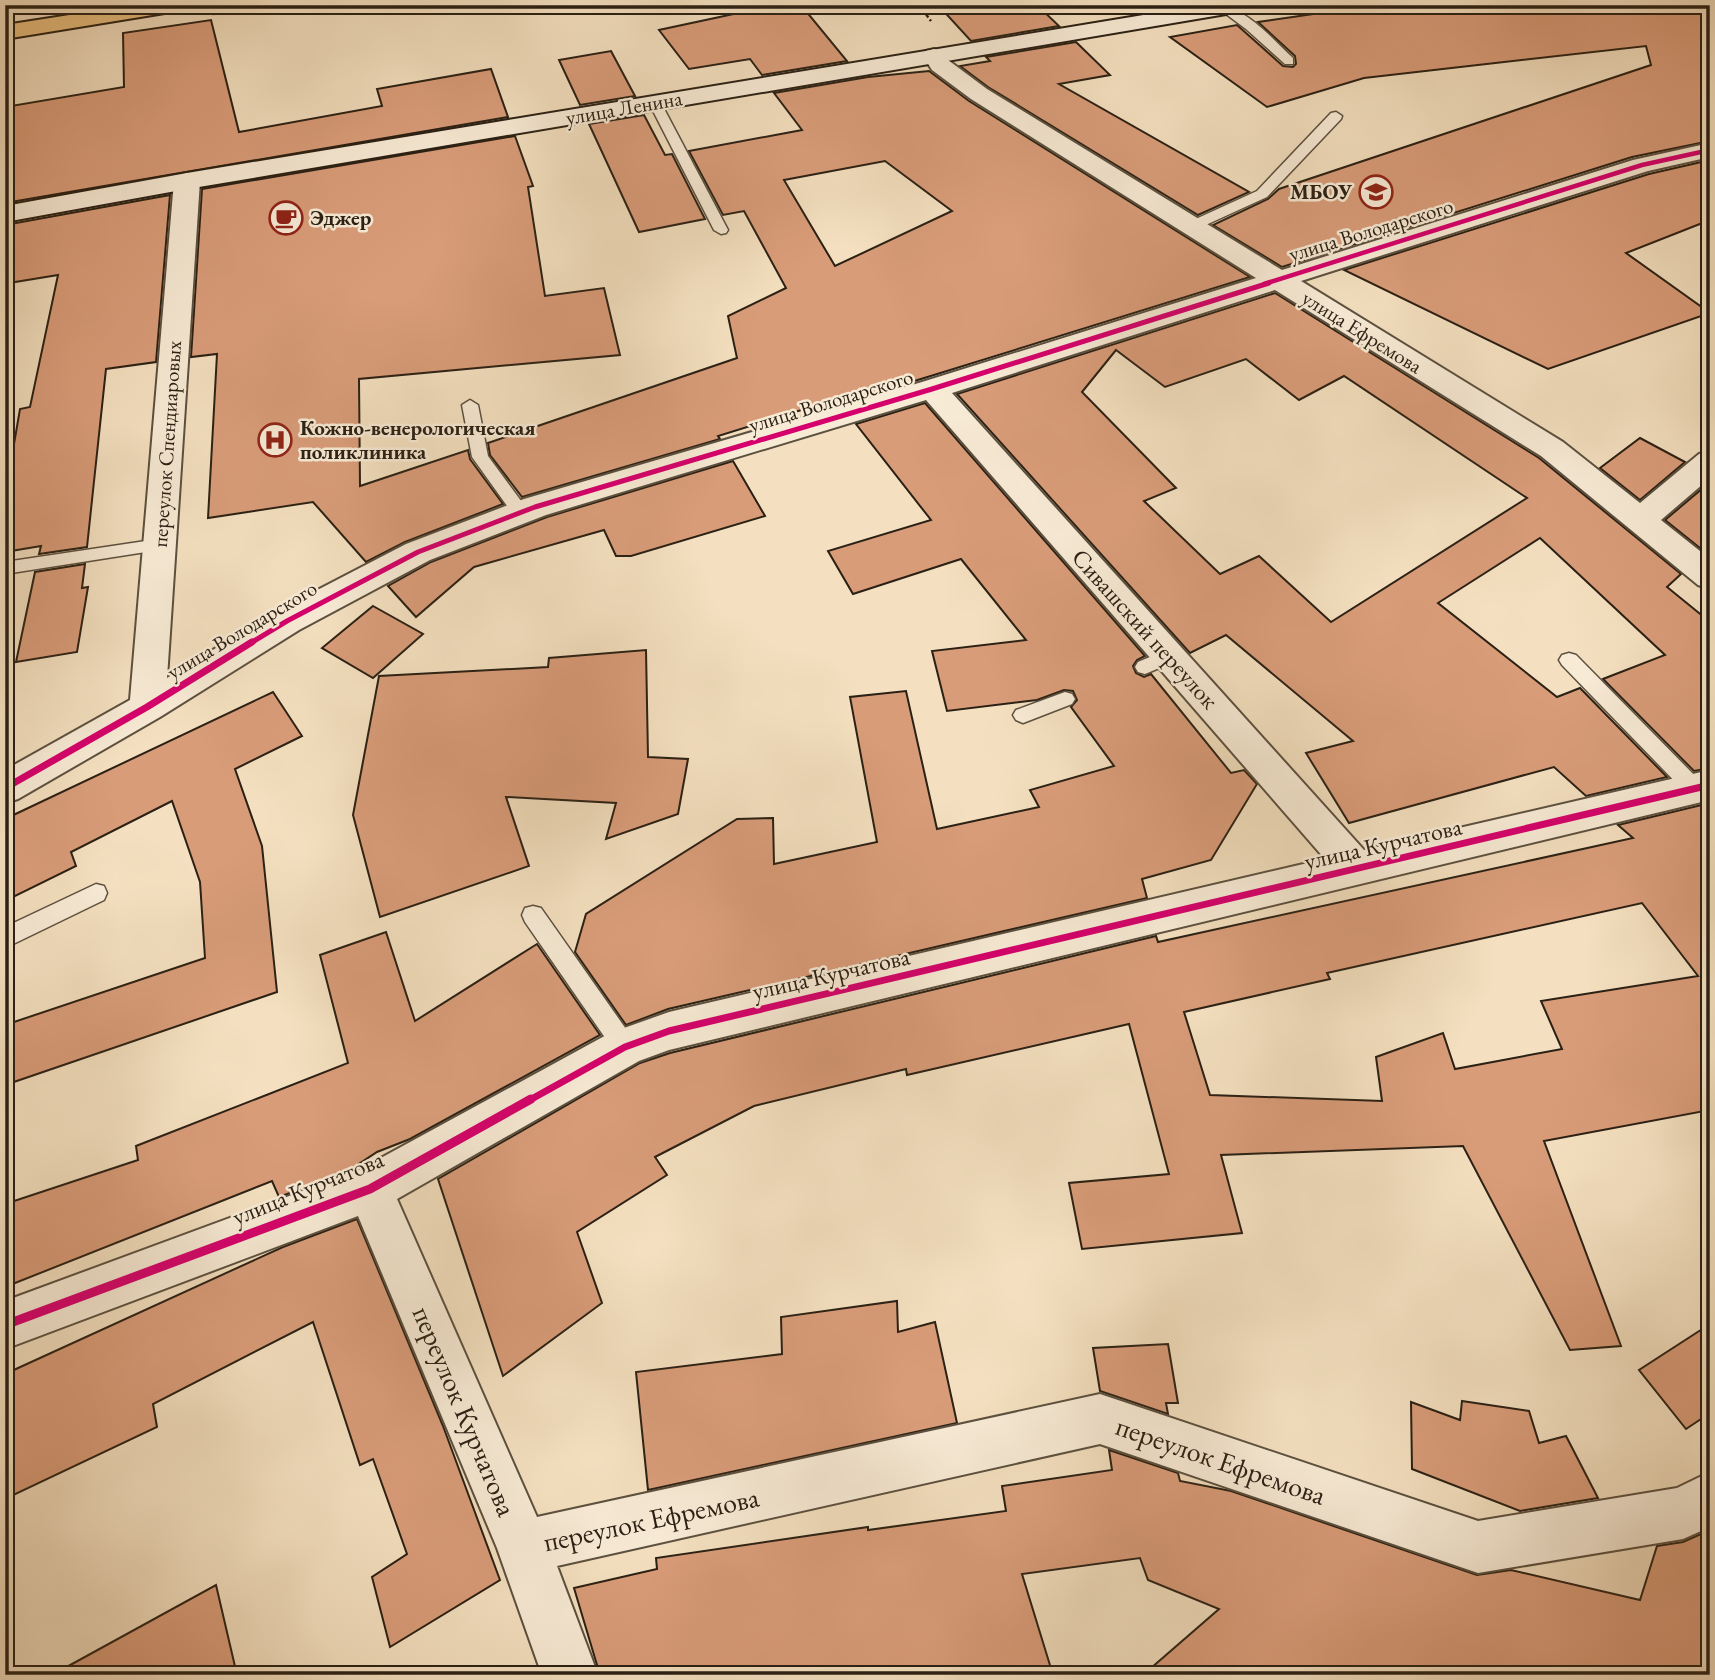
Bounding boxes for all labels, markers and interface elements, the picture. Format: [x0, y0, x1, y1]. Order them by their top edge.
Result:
street label: улица Ленина [564, 84, 685, 131]
school or university icon: МБОУ [1357, 173, 1395, 211]
place label: МБОУ [1290, 178, 1353, 205]
street label: улица Володарского [1285, 192, 1456, 267]
cafe icon: Эджер [267, 199, 305, 237]
place label: Эджер [310, 204, 372, 231]
street label: улица Ефремова [1297, 284, 1428, 380]
street label: переулок Спендиаровых [146, 340, 187, 548]
street label: улица Володарского [745, 363, 916, 438]
place label: Кожно-венерологическая поликлиника [300, 414, 536, 465]
hospital icon: Кожно-венерологическая поликлиника [256, 421, 294, 459]
street label: Сивашский переулок [1065, 542, 1226, 716]
street label: улица Володарского [162, 574, 322, 685]
street label: улица Курчатова [1301, 810, 1465, 877]
street label: улица Курчатова [749, 940, 913, 1007]
street label: улица Курчатова [228, 1143, 388, 1232]
street label: переулок Курчатова [405, 1301, 526, 1522]
street label: переулок Ефремова [1111, 1407, 1331, 1513]
street label: переулок Ефремова [540, 1478, 763, 1559]

